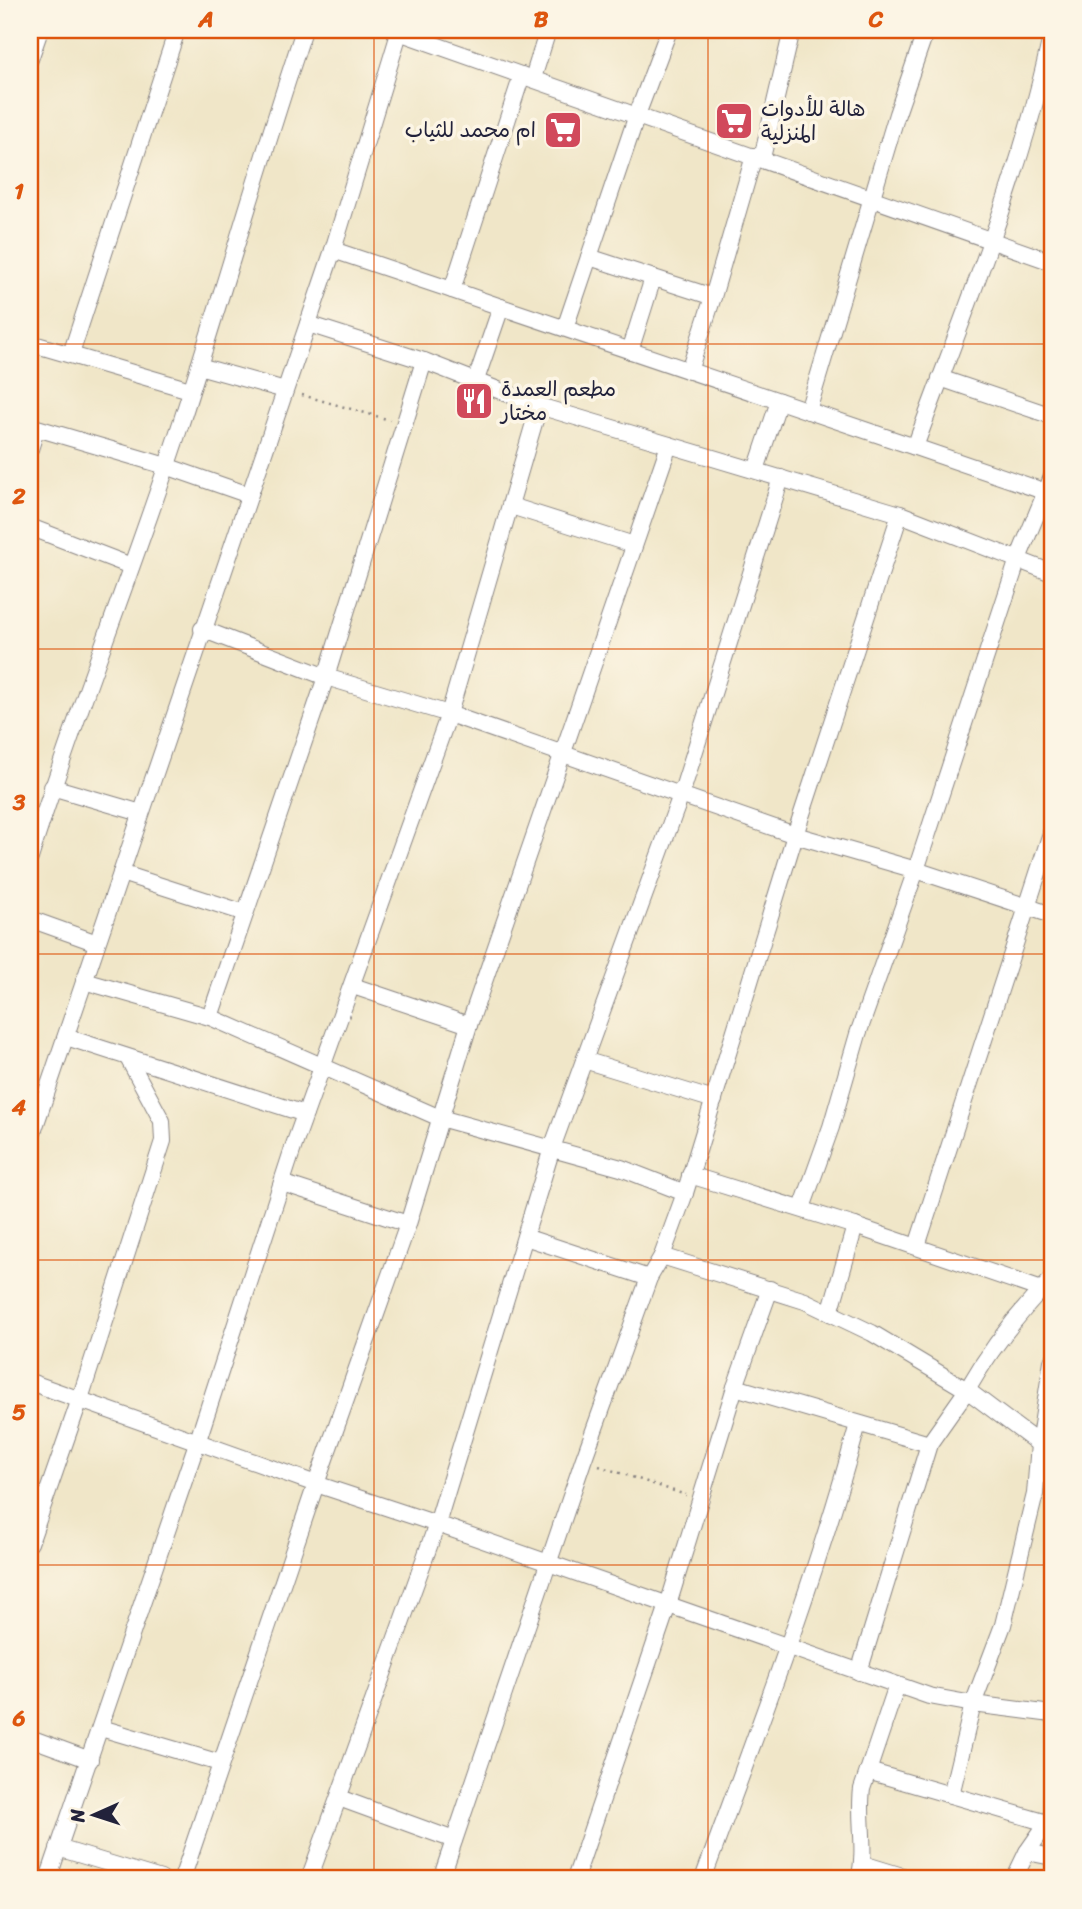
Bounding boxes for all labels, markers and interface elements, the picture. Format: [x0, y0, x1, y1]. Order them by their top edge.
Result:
text: A [197, 0, 214, 40]
text: B [534, 0, 549, 40]
text: C [868, 0, 884, 40]
place label: هالة للأدوات المنزلية [761, 90, 865, 152]
supermarket icon: هالة للأدوات المنزلية [713, 100, 755, 142]
supermarket icon: ام محمد للثياب [542, 109, 584, 151]
place label: ام محمد للثياب [405, 111, 536, 149]
text: 1 [14, 171, 24, 212]
place label: مطعم العمدة مختار [499, 370, 616, 432]
restaurant icon: مطعم العمدة مختار [453, 380, 495, 422]
text: 2 [11, 476, 26, 517]
text: 3 [12, 782, 26, 823]
text: 4 [11, 1087, 27, 1128]
text: 5 [12, 1392, 26, 1433]
text: 6 [11, 1698, 26, 1739]
north arrow [60, 1780, 130, 1850]
text: N [61, 1808, 94, 1824]

